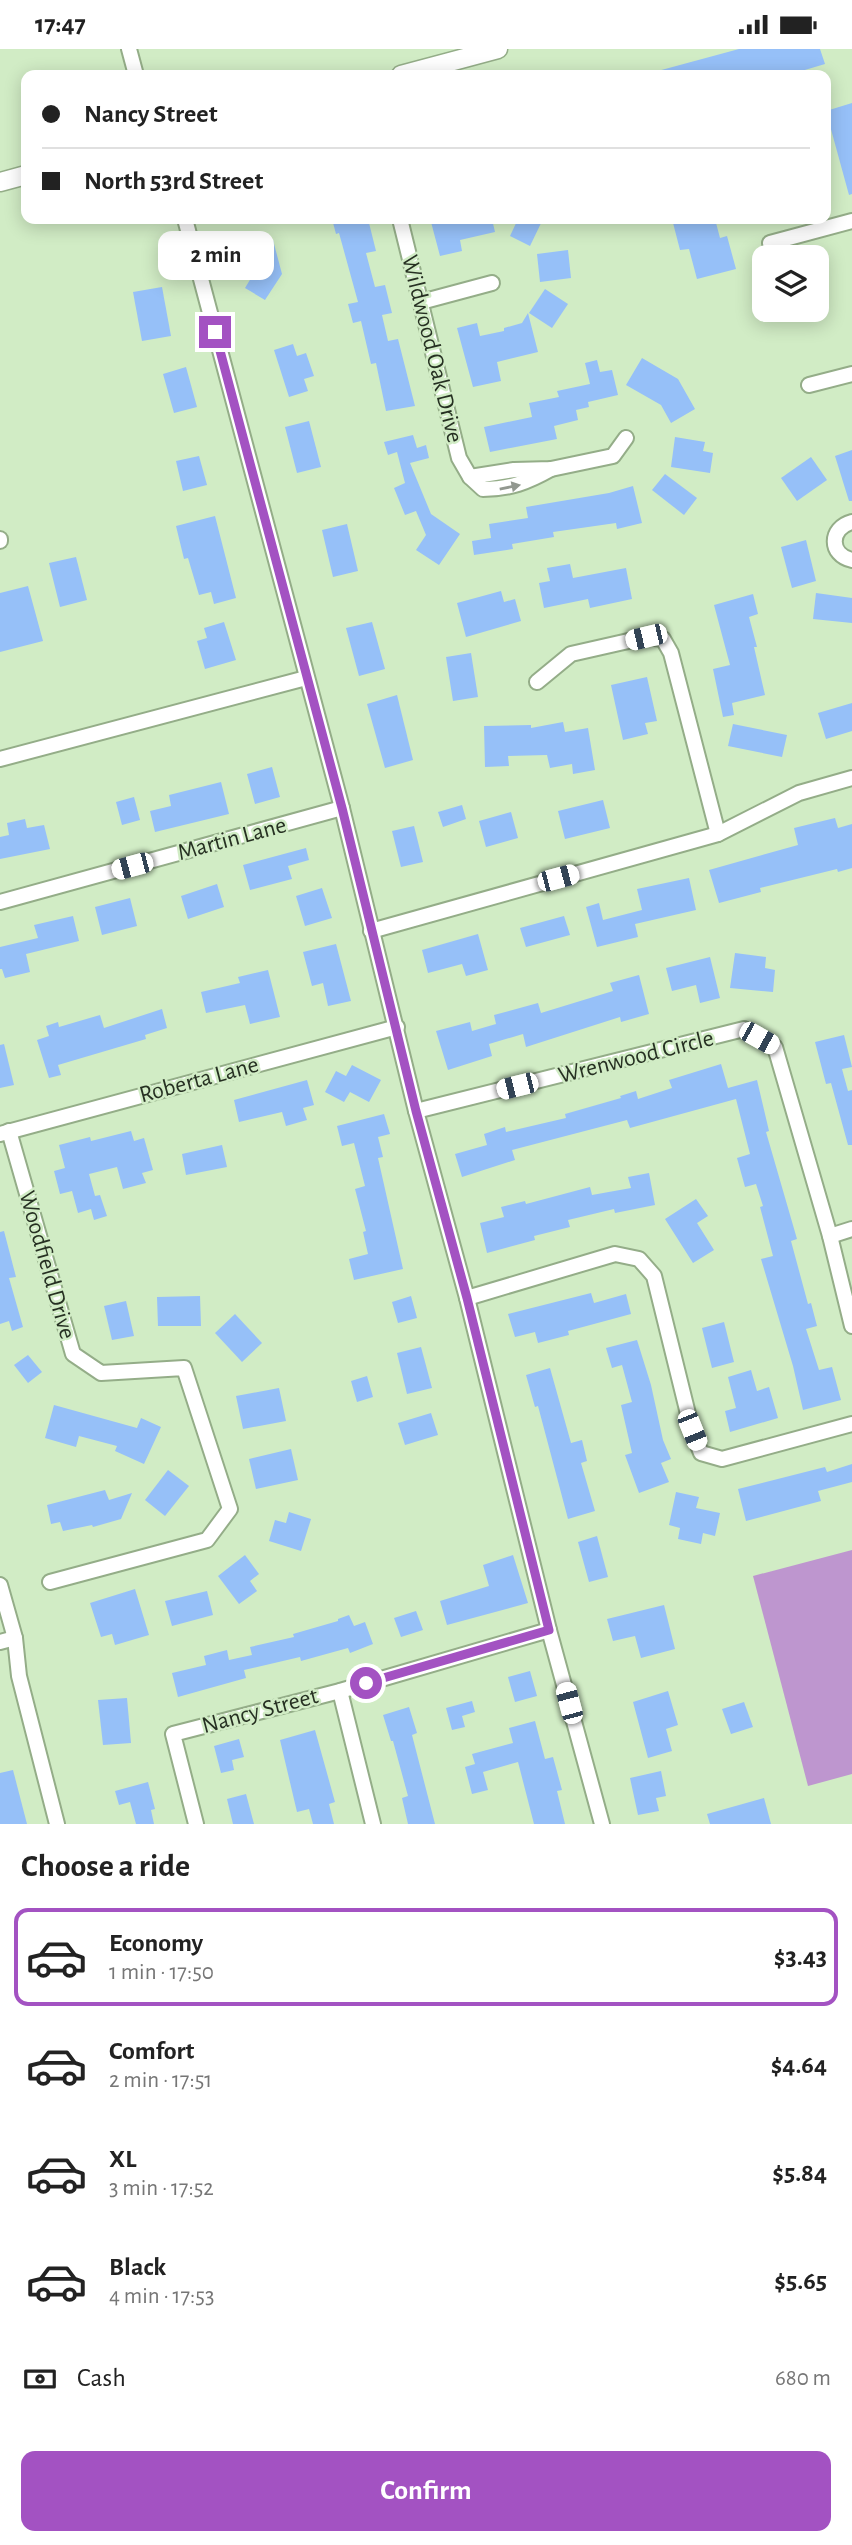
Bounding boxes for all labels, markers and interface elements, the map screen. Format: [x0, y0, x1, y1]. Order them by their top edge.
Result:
text: 17:47 [35, 11, 86, 37]
text: Nancy Street [84, 101, 217, 127]
text: North 53rd Street [84, 168, 263, 194]
callout: 2 min [157, 231, 273, 279]
text: 2 min [190, 244, 242, 267]
map controls [752, 245, 829, 322]
button: layers [752, 245, 829, 322]
street label: Wildwood Oak Drive [397, 253, 467, 445]
route end [199, 316, 231, 348]
one-way arrow [499, 481, 521, 492]
car [624, 622, 669, 652]
street label: Martin Lane [175, 813, 289, 865]
car [109, 850, 156, 882]
car [535, 862, 582, 894]
car [736, 1019, 783, 1057]
street label: Wrenwood Circle [556, 1026, 716, 1088]
street label: Roberta Lane [137, 1053, 261, 1107]
car [495, 1071, 540, 1101]
street label: Woodfield Drive [14, 1188, 80, 1342]
car [675, 1407, 710, 1453]
route start [350, 1667, 382, 1699]
car [554, 1680, 585, 1726]
street label: Nancy Street [199, 1684, 321, 1738]
text: Choose a ride [21, 1850, 190, 1882]
icon: car [25, 1926, 88, 1989]
text: Economy [109, 1930, 203, 1956]
text: $3.43 [774, 1944, 827, 1970]
text: 1 min · 17:50 [109, 1961, 214, 1984]
icon: car [25, 2034, 88, 2097]
text: Comfort [109, 2038, 194, 2064]
text: $4.64 [771, 2052, 827, 2078]
text: 2 min · 17:51 [109, 2069, 212, 2092]
icon: car [25, 2142, 88, 2205]
text: XL [109, 2146, 136, 2172]
text: $5.84 [772, 2160, 827, 2186]
text: 3 min · 17:52 [109, 2177, 214, 2200]
icon: car [25, 2250, 88, 2313]
text: Black [109, 2254, 166, 2280]
text: $5.65 [774, 2268, 827, 2294]
text: 4 min · 17:53 [109, 2285, 214, 2308]
icon: cash [21, 2360, 59, 2398]
text: Cash [77, 2365, 126, 2391]
text: 680 m [775, 2367, 831, 2390]
button: Confirm [21, 2451, 831, 2531]

